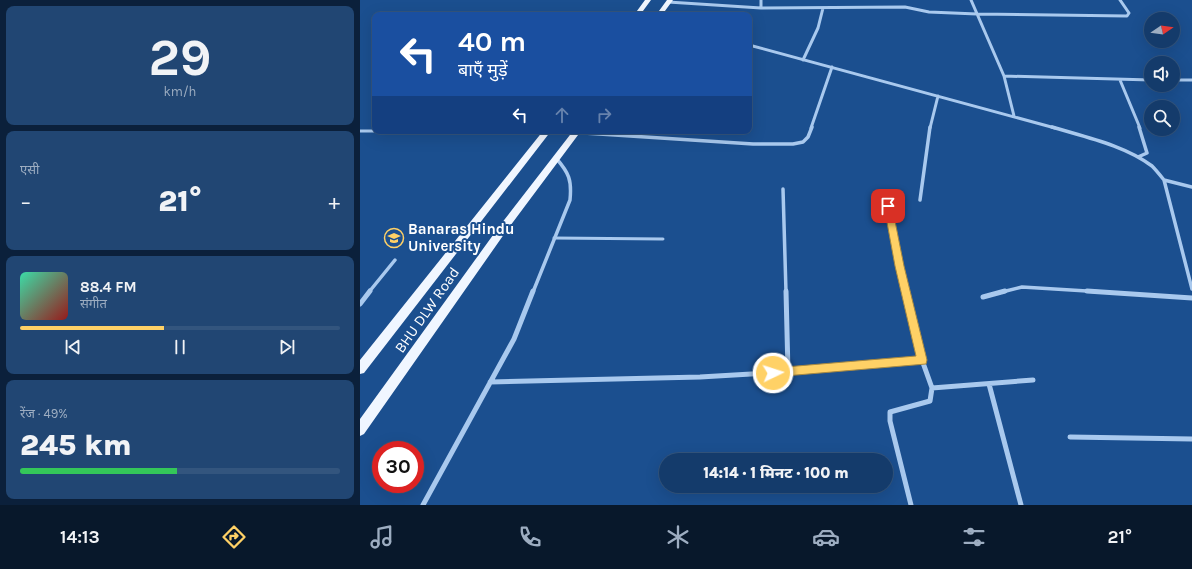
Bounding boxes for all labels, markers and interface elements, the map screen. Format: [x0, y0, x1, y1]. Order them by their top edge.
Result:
north arrow [1144, 12, 1180, 48]
map controls [1144, 12, 1180, 136]
text: 40 m [458, 25, 526, 58]
text: 29 [148, 27, 212, 88]
icon: left [392, 28, 444, 80]
button: sound [1144, 56, 1180, 92]
text: बाएँ मुड़ें [458, 59, 508, 81]
text: km/h [164, 84, 196, 99]
button: search [1144, 100, 1180, 136]
icon: left [509, 104, 531, 126]
icon: ahead [551, 104, 573, 126]
icon: right [593, 104, 615, 126]
text: एसी [20, 162, 39, 177]
text: 21° [158, 183, 202, 219]
text: − [20, 189, 32, 215]
text: + [328, 189, 340, 215]
pin [871, 189, 905, 223]
icon: arrive [877, 195, 899, 217]
place label: Banaras Hindu University [408, 220, 514, 255]
school or university icon: Banaras Hindu University [383, 227, 405, 249]
street label: BHU DLW Road [391, 264, 463, 356]
text: 88.4 FM [80, 278, 137, 296]
text: संगीत [80, 296, 107, 311]
icon: previous [62, 336, 84, 358]
icon: pause [169, 336, 191, 358]
icon: next [276, 336, 298, 358]
position arrow [752, 352, 794, 394]
text: रेंज · 49% [20, 406, 68, 421]
text: 245 km [20, 427, 132, 463]
speed limit sign: 30 [372, 441, 424, 493]
text: 14:14 · 1 मिनट · 100 m [703, 464, 849, 482]
icon: directions [220, 523, 248, 551]
icon: music [368, 523, 396, 551]
icon: phone [516, 523, 544, 551]
icon: climate [664, 523, 692, 551]
icon: car [812, 523, 840, 551]
icon: filters [960, 523, 988, 551]
text: 14:13 [60, 526, 100, 548]
text: 21° [1108, 526, 1132, 548]

